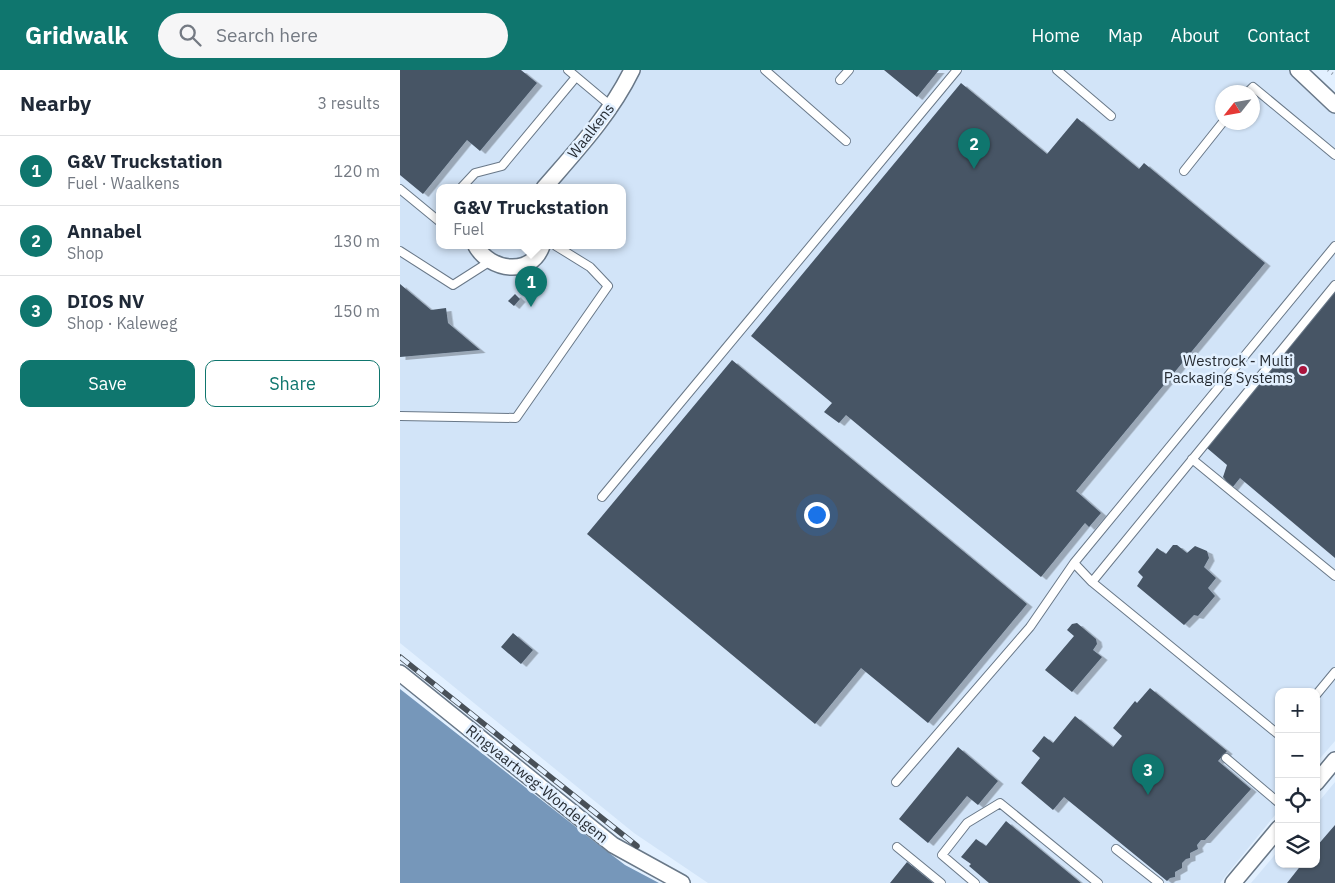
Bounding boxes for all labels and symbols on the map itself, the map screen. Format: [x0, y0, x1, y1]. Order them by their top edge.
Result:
north arrow [1215, 85, 1260, 130]
street label: Waalkens [563, 99, 618, 162]
pin: 2 [958, 128, 990, 169]
pin: 1 [515, 266, 547, 307]
place label: Westrock - Multi Packaging Systems [1164, 351, 1293, 387]
marker: Westrock - Multi Packaging Systems [1297, 364, 1309, 376]
your location [804, 502, 830, 528]
street label: Ringvaartweg-Wondelgem [462, 720, 612, 847]
pin: 3 [1132, 754, 1164, 795]

